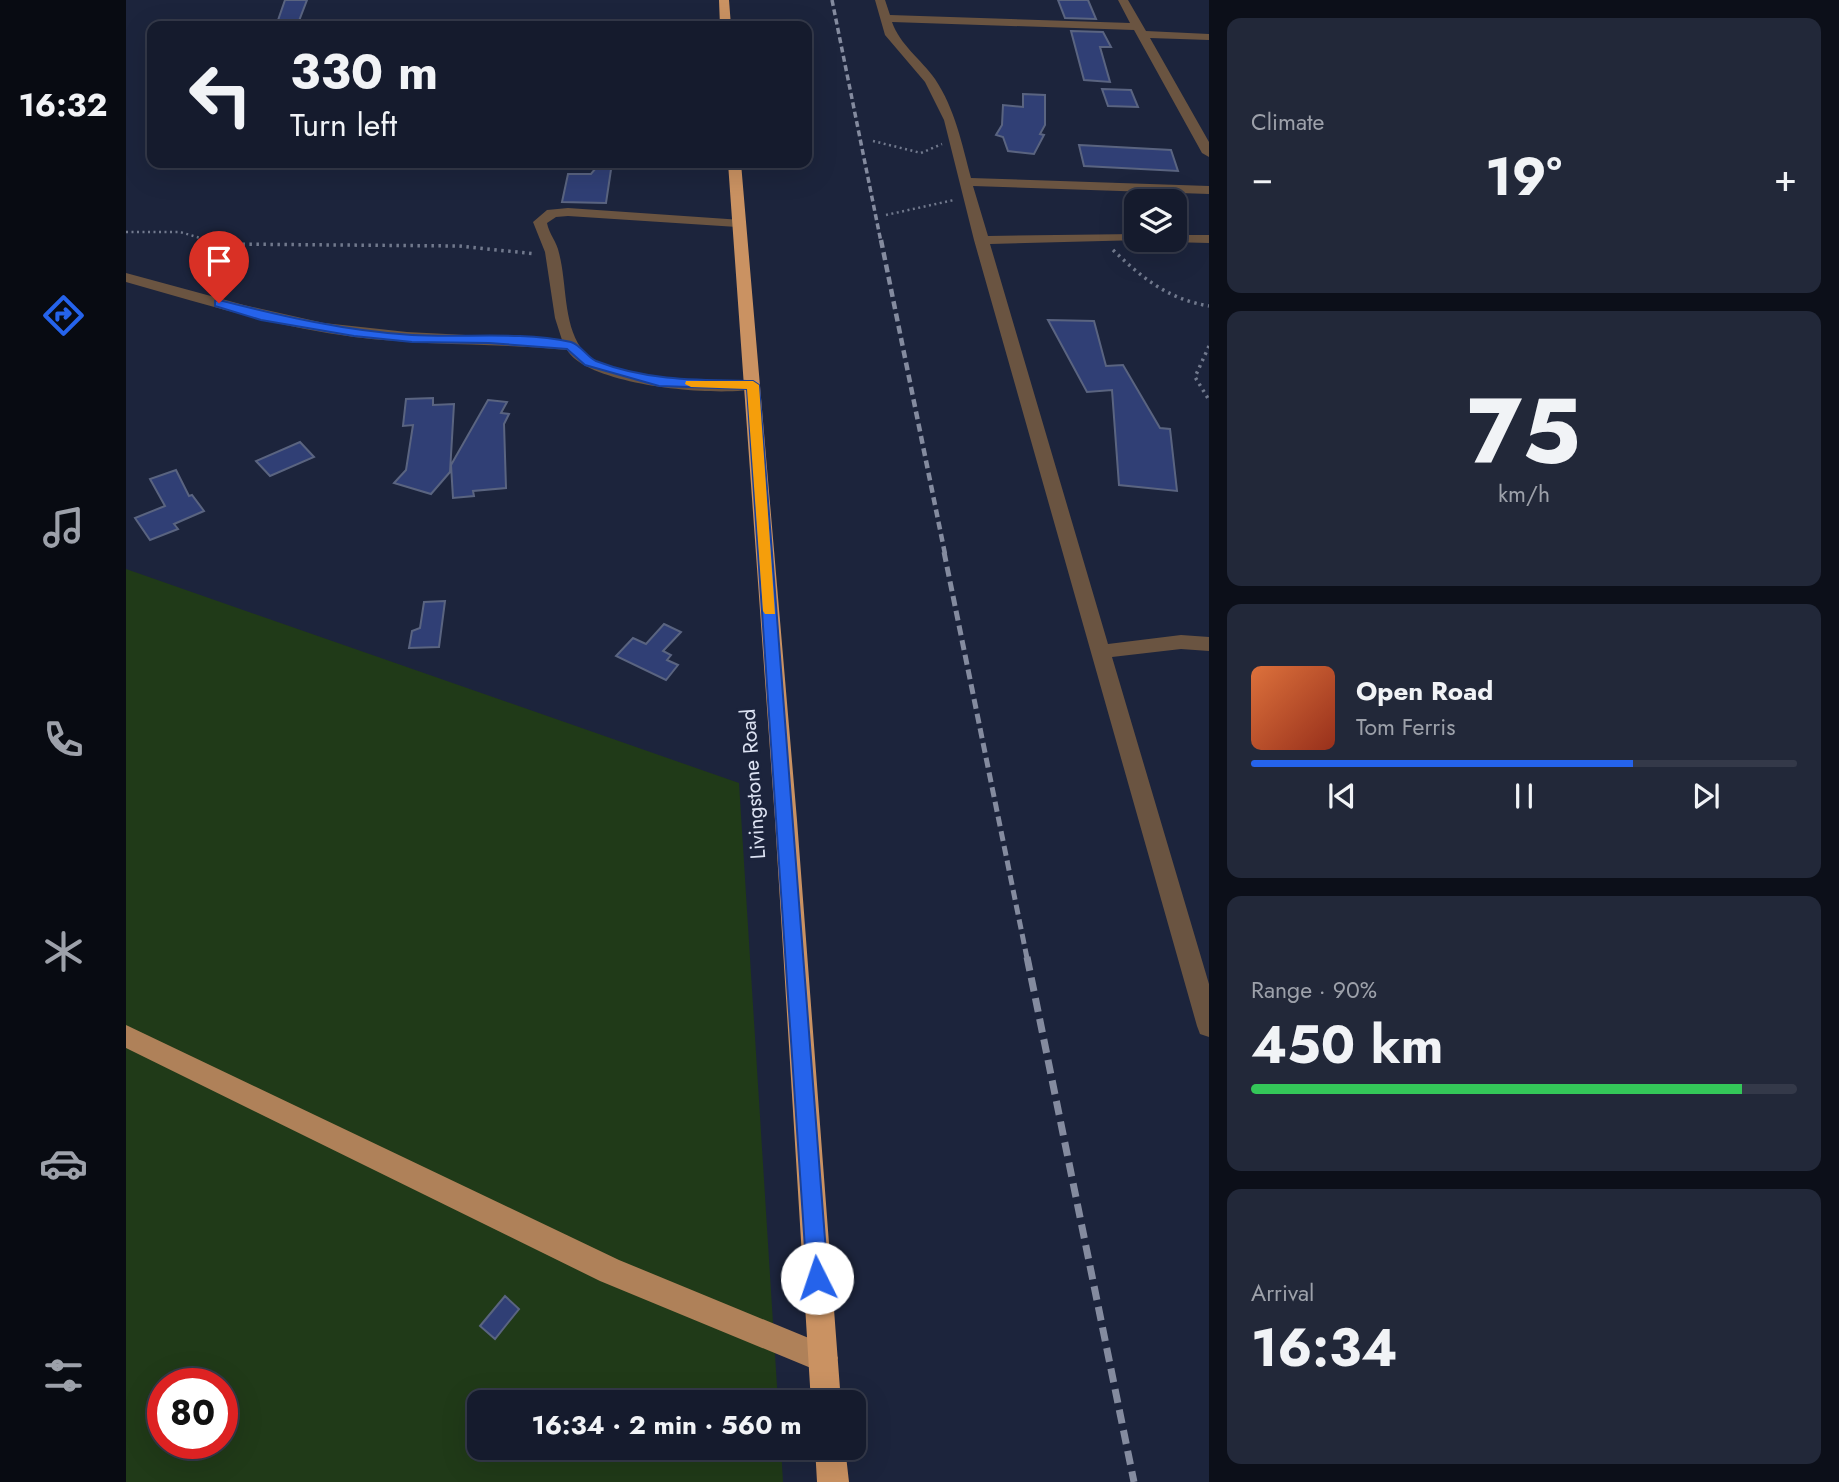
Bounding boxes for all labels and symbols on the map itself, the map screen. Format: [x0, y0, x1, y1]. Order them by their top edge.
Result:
pin [189, 231, 249, 303]
street label: Livingstone Road [733, 708, 773, 860]
position arrow [780, 1241, 854, 1315]
speed limit sign: 80 [147, 1368, 238, 1459]

